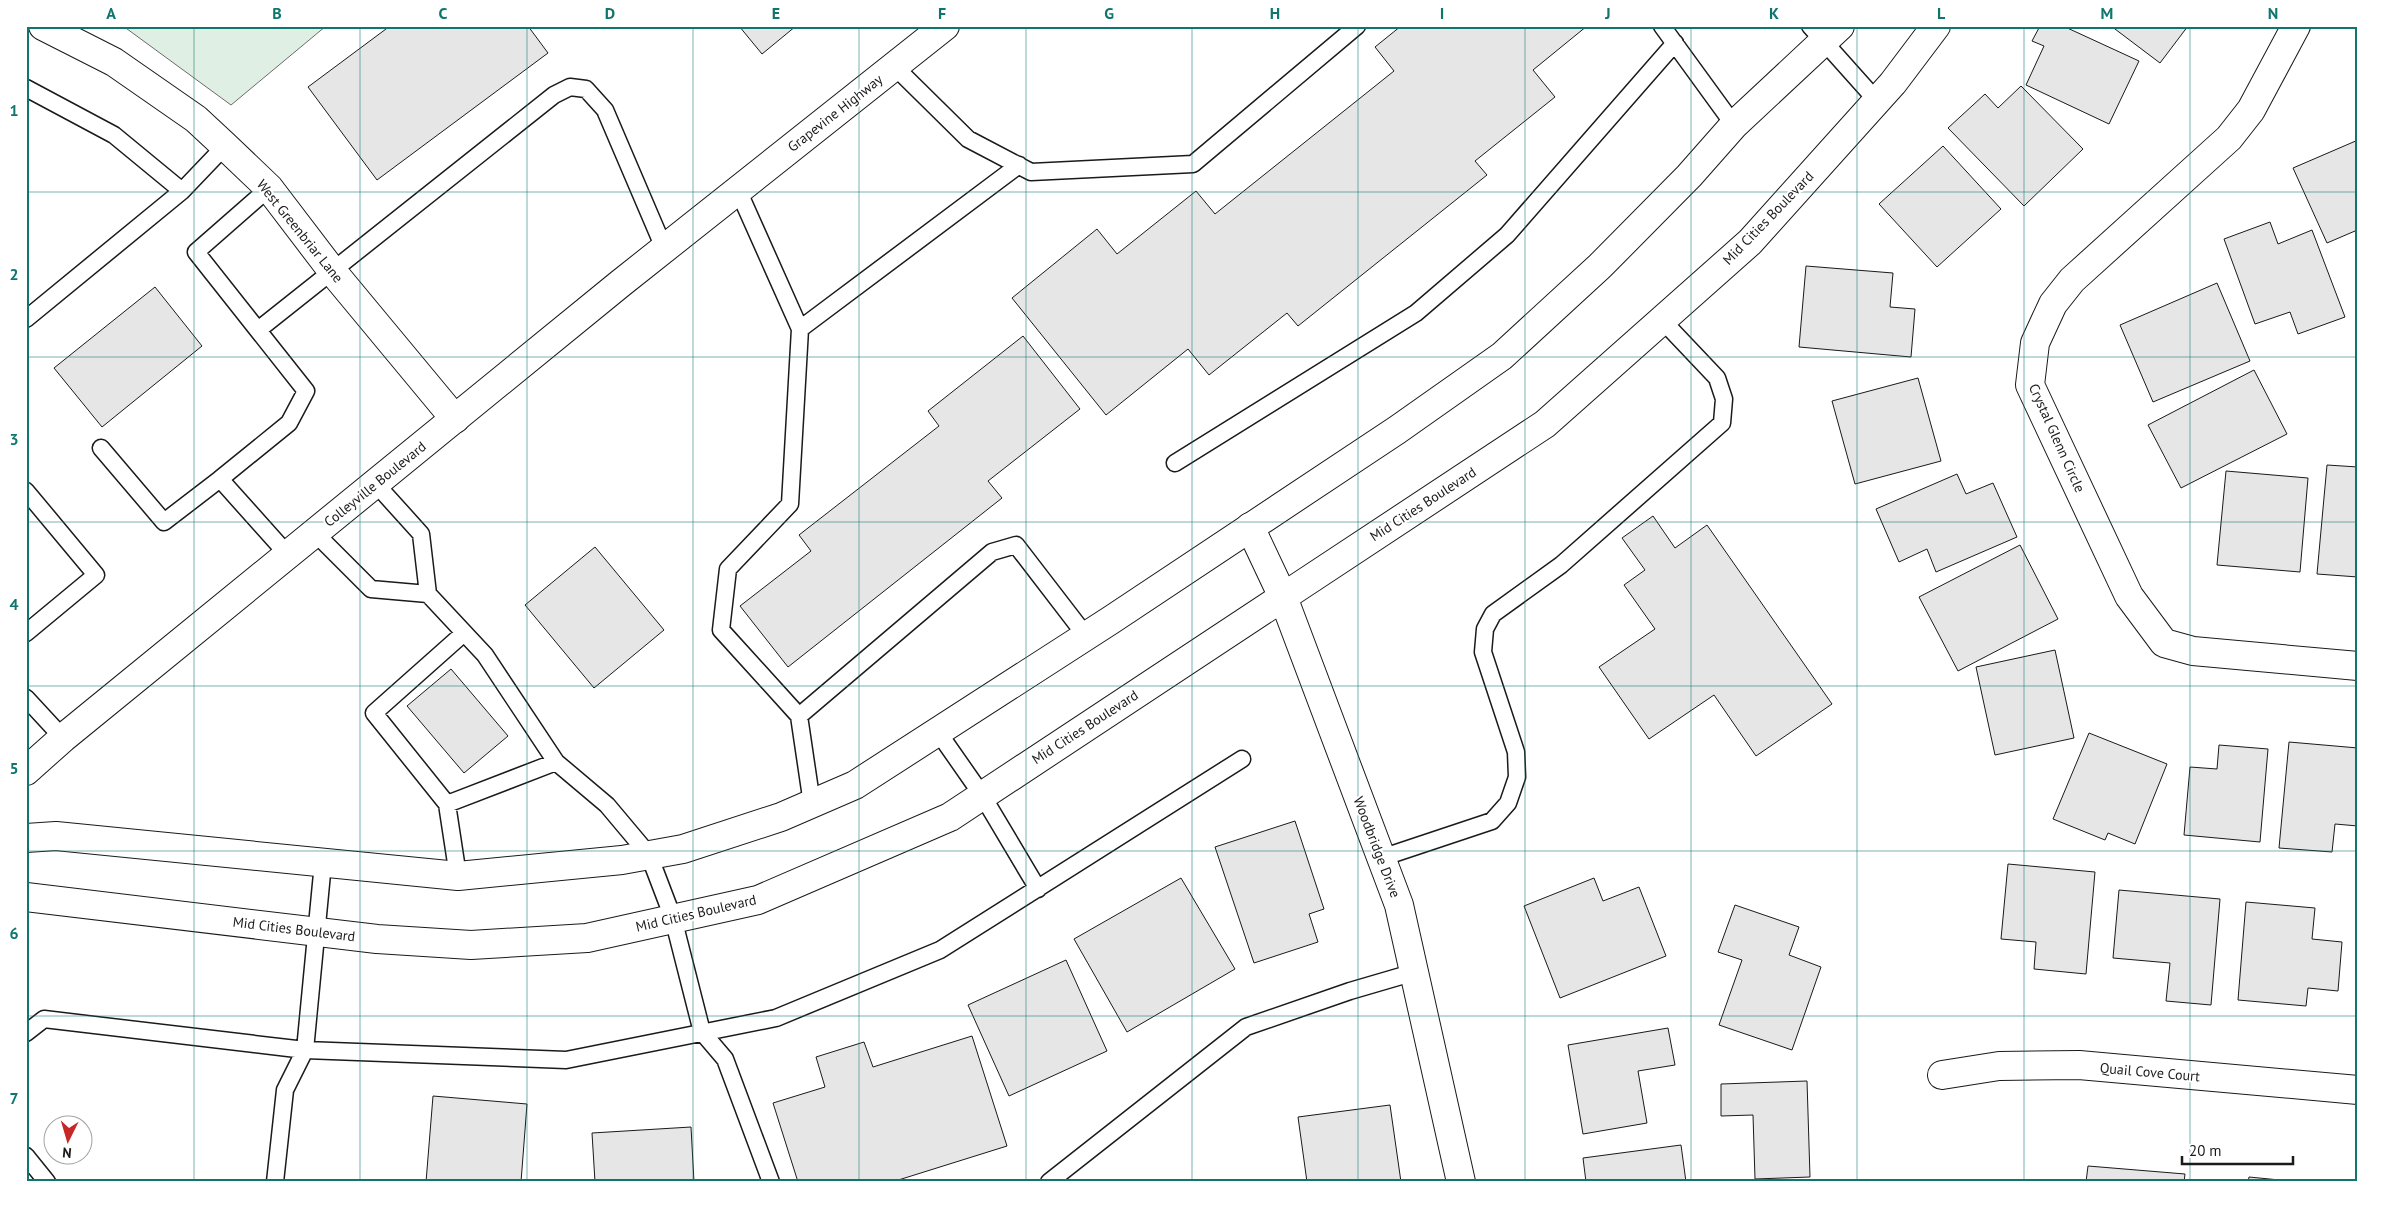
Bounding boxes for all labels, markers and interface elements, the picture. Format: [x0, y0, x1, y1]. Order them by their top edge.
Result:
text: A [106, 3, 116, 23]
text: B [272, 3, 282, 23]
text: C [439, 3, 448, 23]
text: D [605, 3, 615, 23]
text: E [772, 3, 780, 23]
text: F [938, 3, 946, 23]
text: G [1104, 3, 1114, 23]
text: H [1270, 3, 1280, 23]
text: I [1440, 3, 1444, 23]
text: J [1604, 3, 1611, 23]
text: K [1769, 3, 1779, 23]
text: L [1937, 3, 1946, 23]
text: M [2101, 3, 2113, 23]
text: N [2268, 3, 2278, 23]
street label: Grapevine Highway [784, 70, 887, 156]
text: 1 [9, 100, 19, 120]
street label: Mid Cities Boulevard [1719, 167, 1817, 269]
street label: West Greenbriar Lane [253, 176, 347, 286]
text: 2 [9, 264, 19, 284]
street label: Crystal Glenn Circle [2025, 381, 2089, 495]
text: 3 [9, 429, 19, 449]
street label: Colleyville Boulevard [320, 437, 430, 531]
street label: Mid Cities Boulevard [1366, 463, 1480, 545]
text: 4 [9, 594, 19, 614]
street label: Mid Cities Boulevard [1028, 686, 1142, 768]
text: 5 [9, 758, 19, 778]
street label: Woodbridge Drive [1349, 794, 1405, 900]
street label: Mid Cities Boulevard [634, 890, 758, 936]
street label: Mid Cities Boulevard [232, 913, 356, 945]
text: 6 [9, 923, 19, 943]
street label: Quail Cove Court [2099, 1059, 2201, 1085]
text: 7 [9, 1088, 19, 1108]
north arrow [42, 1116, 92, 1166]
scale bar [2182, 1133, 2293, 1165]
text: 20 m [2189, 1141, 2222, 1160]
text: N [61, 1144, 72, 1162]

